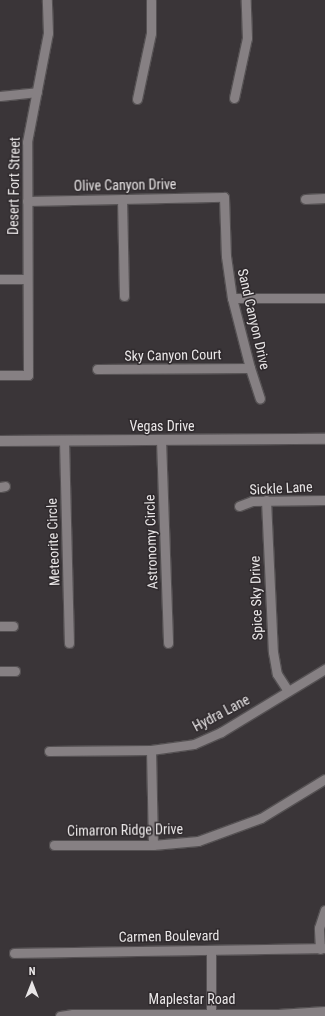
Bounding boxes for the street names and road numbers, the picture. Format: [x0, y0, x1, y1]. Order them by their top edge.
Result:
street label: Desert Fort Street [5, 137, 23, 235]
street label: Olive Canyon Drive [74, 176, 176, 194]
street label: Sand Canyon Drive [234, 267, 274, 371]
street label: Sky Canyon Court [124, 346, 222, 364]
street label: Vegas Drive [129, 418, 195, 434]
street label: Sickle Lane [249, 478, 313, 498]
street label: Astronomy Circle [141, 494, 161, 590]
street label: Meteorite Circle [43, 498, 63, 586]
street label: Spice Sky Drive [246, 556, 266, 640]
street label: Hydra Lane [190, 691, 252, 735]
street label: Cimarron Ridge Drive [67, 821, 183, 839]
street label: Carmen Boulevard [118, 927, 220, 945]
street label: Maplestar Road [149, 991, 235, 1007]

